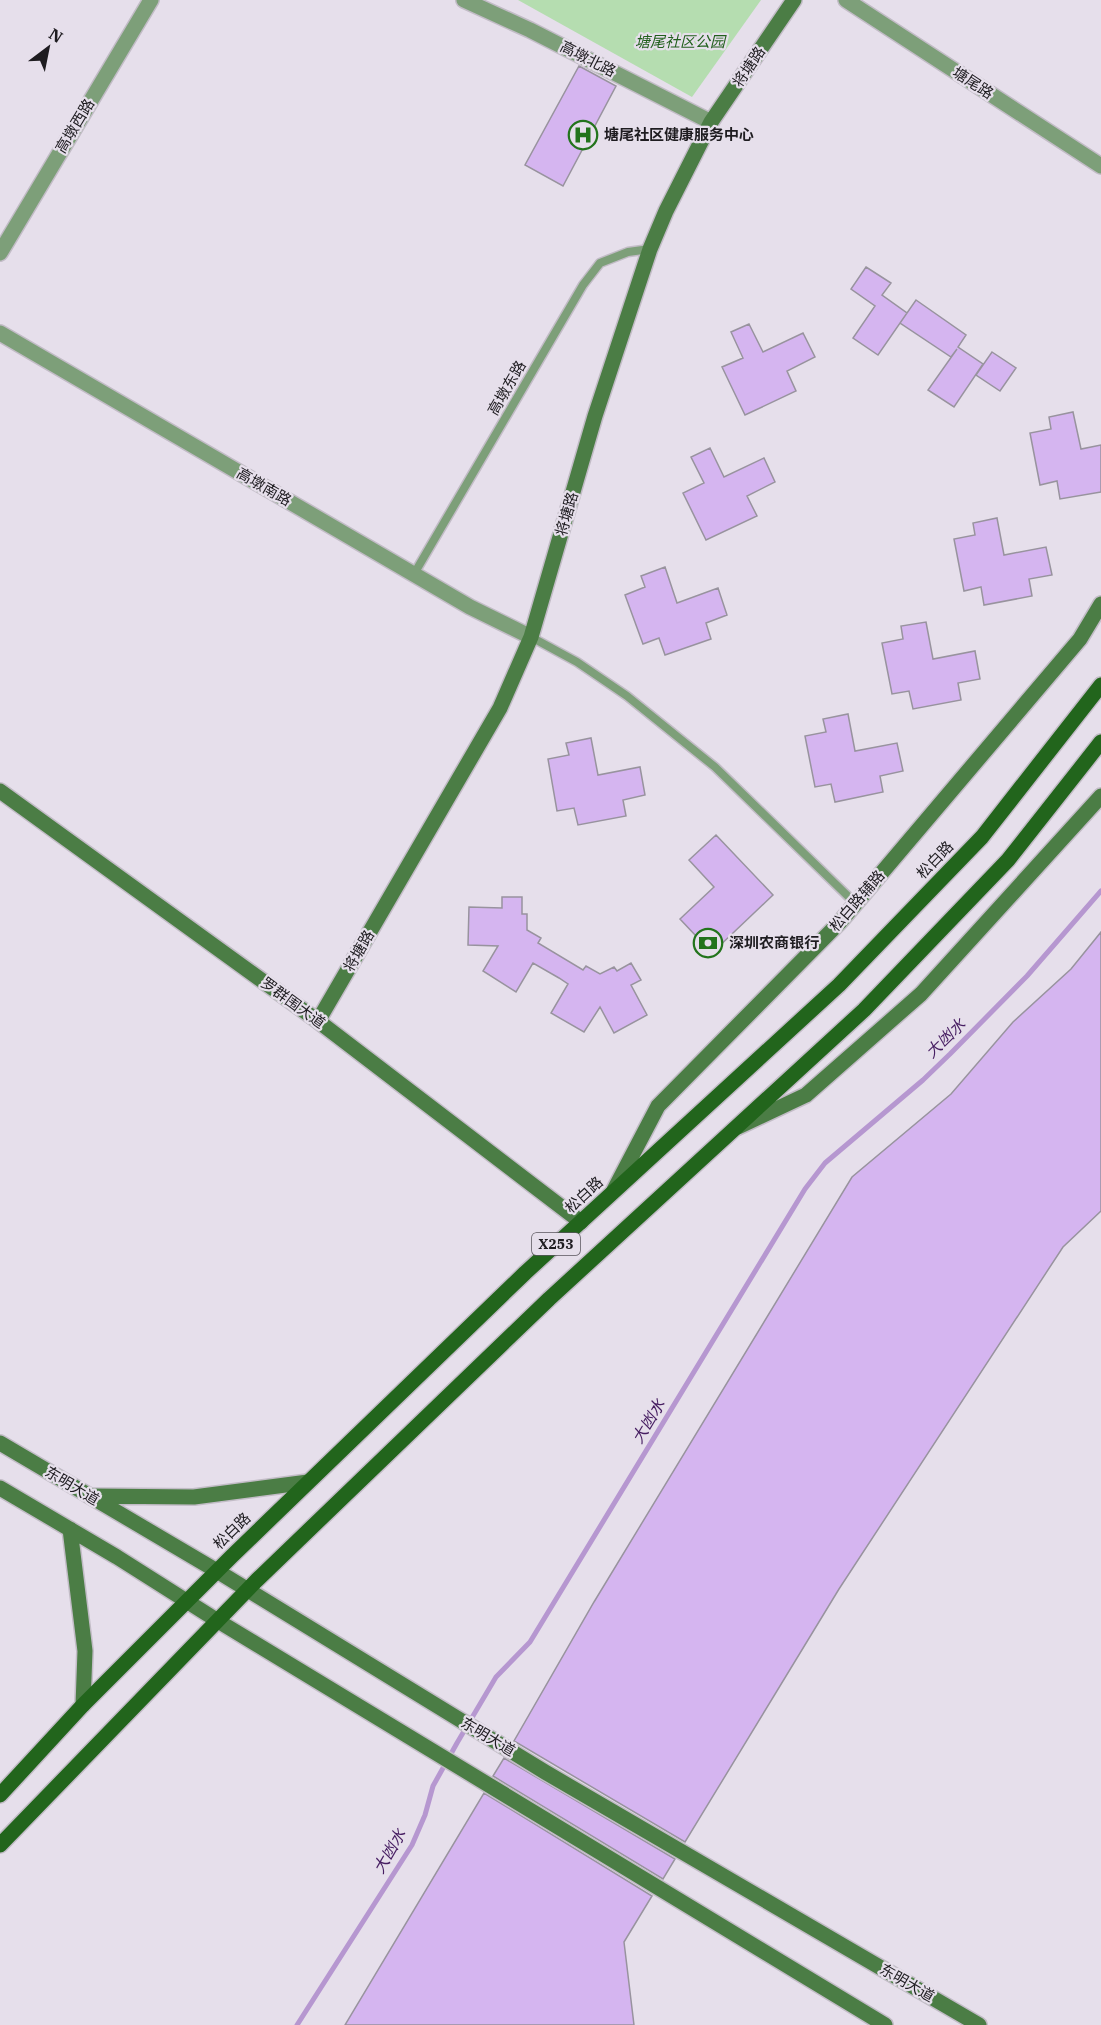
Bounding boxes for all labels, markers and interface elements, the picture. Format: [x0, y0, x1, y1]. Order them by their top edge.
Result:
north arrow [18, 18, 78, 78]
text: N [45, 23, 67, 47]
park label: 塘尾社区公园 [635, 32, 727, 51]
street label: 高墩北路 [557, 36, 619, 81]
street label: 将塘路 [728, 43, 769, 91]
street label: 塘尾路 [949, 62, 997, 103]
street label: 高墩西路 [51, 95, 98, 156]
hospital icon: 塘尾社区健康服务中心 [567, 119, 599, 151]
place label: 塘尾社区健康服务中心 [604, 125, 754, 144]
street label: 高墩东路 [483, 357, 530, 418]
street label: 高墩南路 [234, 463, 295, 510]
street label: 将塘路 [551, 490, 582, 538]
street label: 松白路 [912, 837, 957, 882]
street label: 松白路辅路 [825, 866, 888, 935]
street label: 将塘路 [339, 927, 378, 975]
bank icon: 深圳农商银行 [692, 927, 724, 959]
place label: 深圳农商银行 [729, 933, 819, 952]
street label: 罗群围大道 [257, 973, 329, 1032]
water label: 大凼水 [921, 1013, 970, 1062]
street label: 松白路 [561, 1172, 607, 1217]
road number: X253 [532, 1233, 580, 1255]
water label: 大凼水 [627, 1394, 669, 1447]
street label: 东明大道 [42, 1462, 103, 1509]
street label: 松白路 [209, 1508, 254, 1553]
street label: 东明大道 [458, 1713, 519, 1760]
water label: 大凼水 [368, 1824, 410, 1877]
street label: 东明大道 [877, 1959, 938, 2006]

